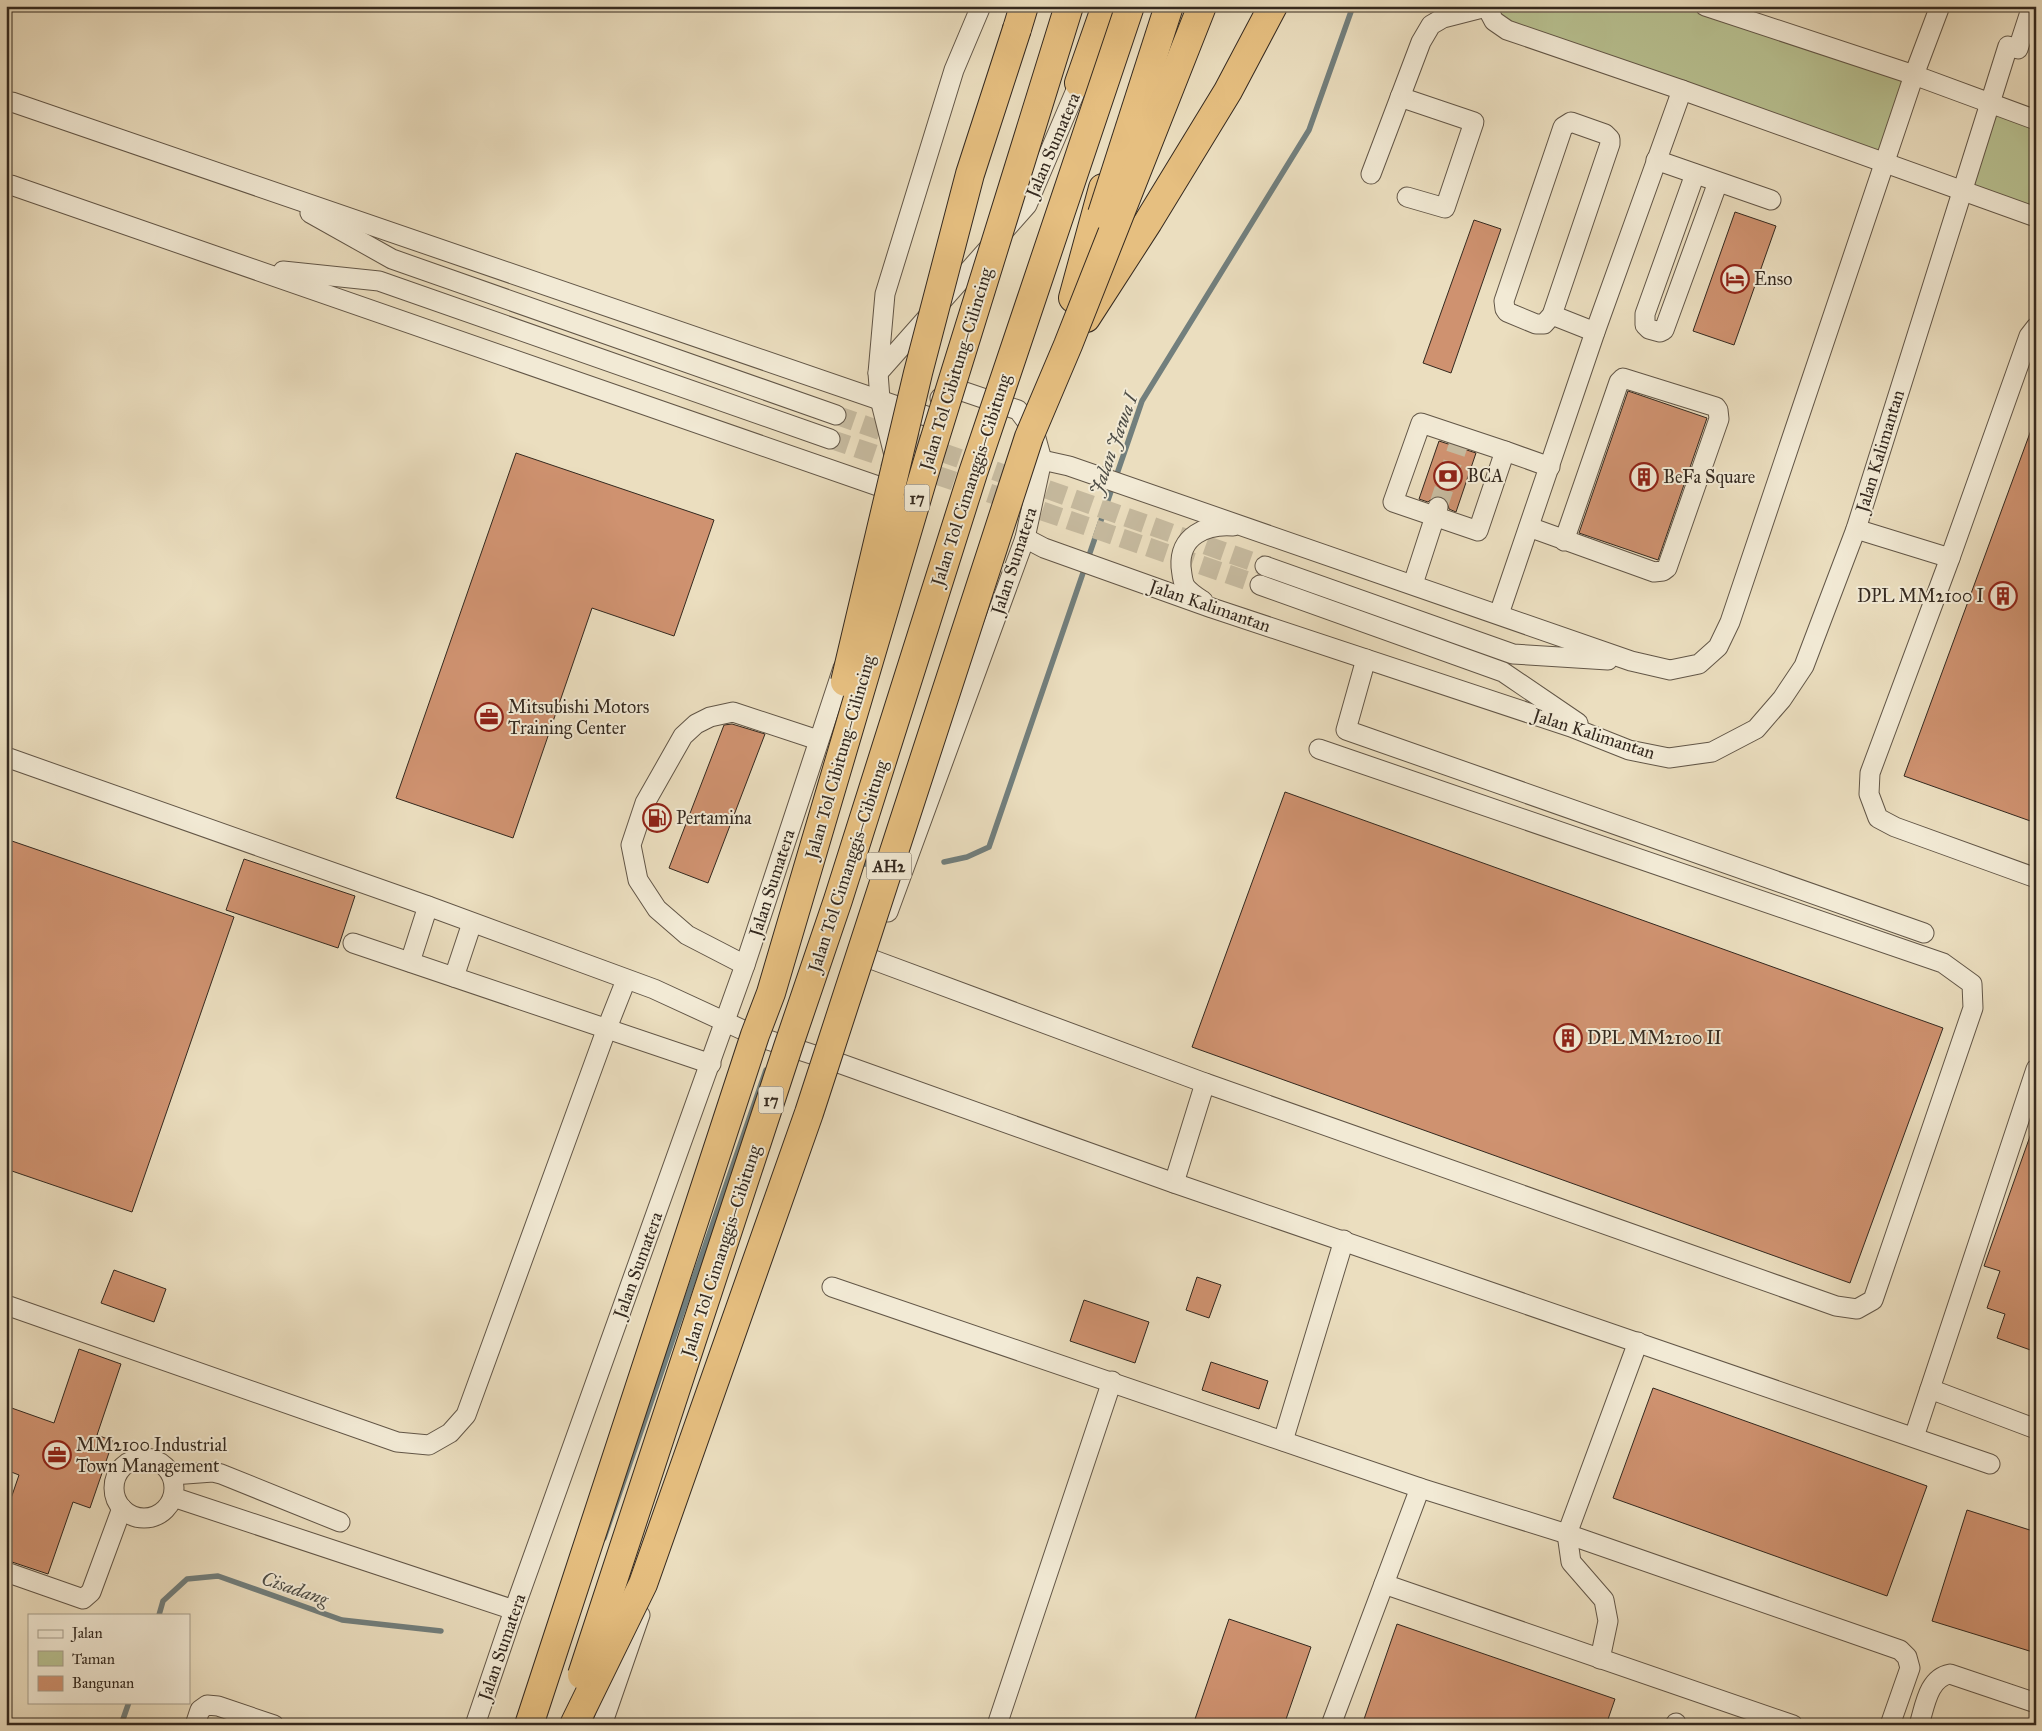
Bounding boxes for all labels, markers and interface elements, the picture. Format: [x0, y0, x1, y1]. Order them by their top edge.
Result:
street label: Jalan Sumatera [1020, 89, 1086, 203]
street label: Jalan Tol Cibitung–Cilincing [914, 264, 998, 475]
hotel icon: Enso [1720, 264, 1750, 294]
place label: Enso [1754, 268, 1792, 290]
street label: Jalan Tol Cimanggis–Cibitung [926, 371, 1017, 591]
street label: Jalan Kalimantan [1850, 387, 1910, 517]
water label: Jalan Jawa I [1084, 388, 1143, 499]
bank icon: BCA [1433, 461, 1463, 491]
building icon: BeFa Square [1629, 462, 1659, 492]
place label: BCA [1467, 465, 1503, 487]
place label: BeFa Square [1663, 466, 1755, 489]
road number: 17 [904, 484, 930, 512]
street label: Jalan Sumatera [986, 504, 1043, 620]
street label: Jalan Kalimantan [1144, 574, 1274, 638]
building icon: DPL MM2100 I [1988, 581, 2018, 611]
place label: DPL MM2100 I [1857, 585, 1984, 607]
street label: Jalan Tol Cibitung–Cilincing [800, 652, 881, 864]
place label: Mitsubishi Motors Training Center [508, 696, 649, 740]
office icon: Mitsubishi Motors Training Center [474, 702, 504, 732]
street label: Jalan Kalimantan [1528, 703, 1658, 765]
street label: Jalan Tol Cimanggis–Cibitung [803, 757, 894, 977]
fuel station icon: Pertamina [642, 803, 672, 833]
place label: Pertamina [676, 807, 752, 829]
street label: Jalan Sumatera [744, 826, 801, 942]
road number: AH2 [866, 852, 912, 879]
building icon: DPL MM2100 II [1553, 1023, 1583, 1053]
place label: DPL MM2100 II [1587, 1027, 1722, 1049]
road number: 17 [758, 1086, 784, 1114]
street label: Jalan Tol Cimanggis–Cibitung [676, 1142, 767, 1362]
street label: Jalan Sumatera [608, 1209, 668, 1323]
place label: MM2100 Industrial Town Management [76, 1434, 227, 1478]
office icon: MM2100 Industrial Town Management [42, 1440, 72, 1470]
water label: Cisadang [259, 1566, 333, 1611]
street label: Jalan Sumatera [473, 1590, 532, 1705]
legend [28, 1614, 190, 1704]
text: Jalan [70, 1624, 103, 1643]
text: Taman [72, 1650, 115, 1668]
text: Bangunan [72, 1674, 134, 1692]

